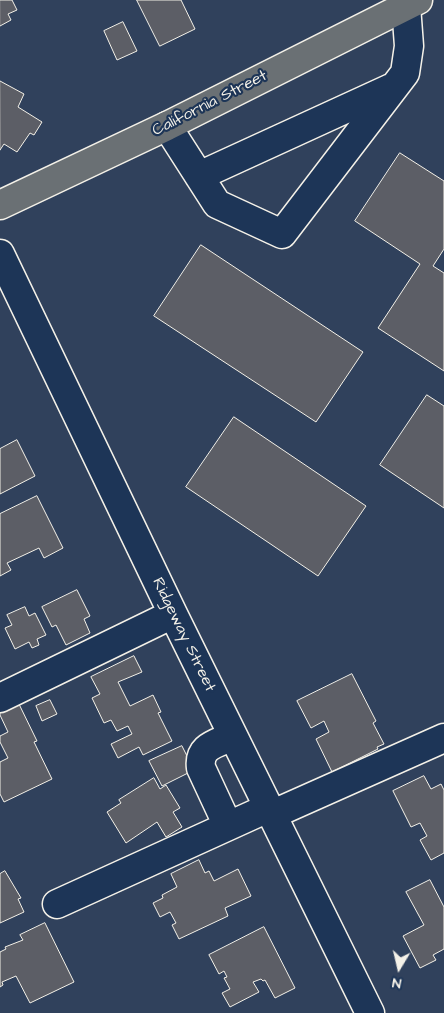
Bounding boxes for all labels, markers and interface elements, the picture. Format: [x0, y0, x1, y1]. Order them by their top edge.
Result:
street label: California Street [149, 67, 271, 141]
street label: Ridgeway Street [147, 575, 219, 695]
north arrow [374, 943, 424, 993]
text: N [391, 972, 403, 993]

